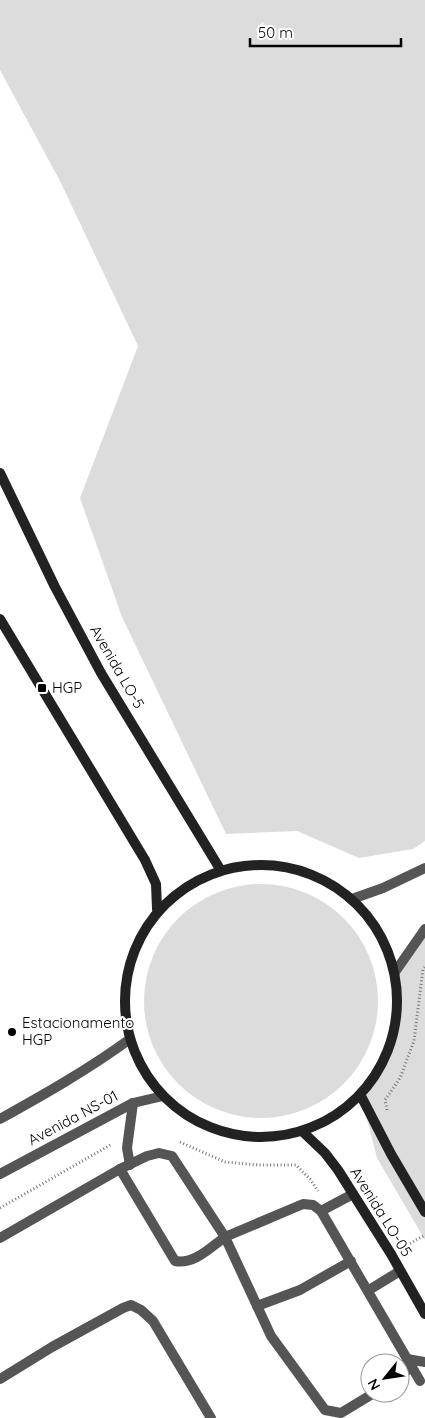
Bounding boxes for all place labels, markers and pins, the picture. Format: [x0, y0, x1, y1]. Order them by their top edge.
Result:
place label: HGP [52, 678, 82, 697]
marker: HGP [36, 682, 48, 694]
place label: Estacionamento HGP [22, 1013, 134, 1049]
marker: Estacionamento HGP [6, 1026, 18, 1038]

